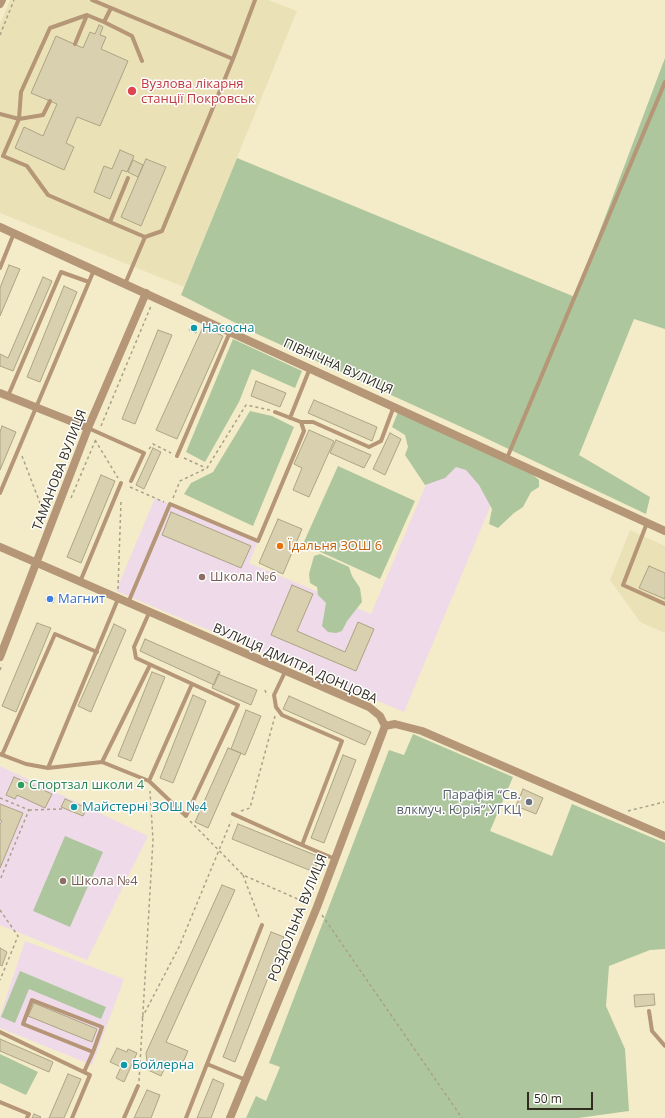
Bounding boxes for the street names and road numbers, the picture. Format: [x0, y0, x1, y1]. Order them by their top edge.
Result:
street label: ПІВНІЧНА ВУЛИЦЯ [281, 336, 395, 398]
street label: ТАМАНОВА ВУЛИЦЯ [30, 407, 90, 533]
street label: ВУЛИЦЯ ДМИТРА ДОНЦОВА [210, 621, 380, 707]
street label: РОЗДОЛЬНА ВУЛИЦЯ [265, 852, 331, 984]

